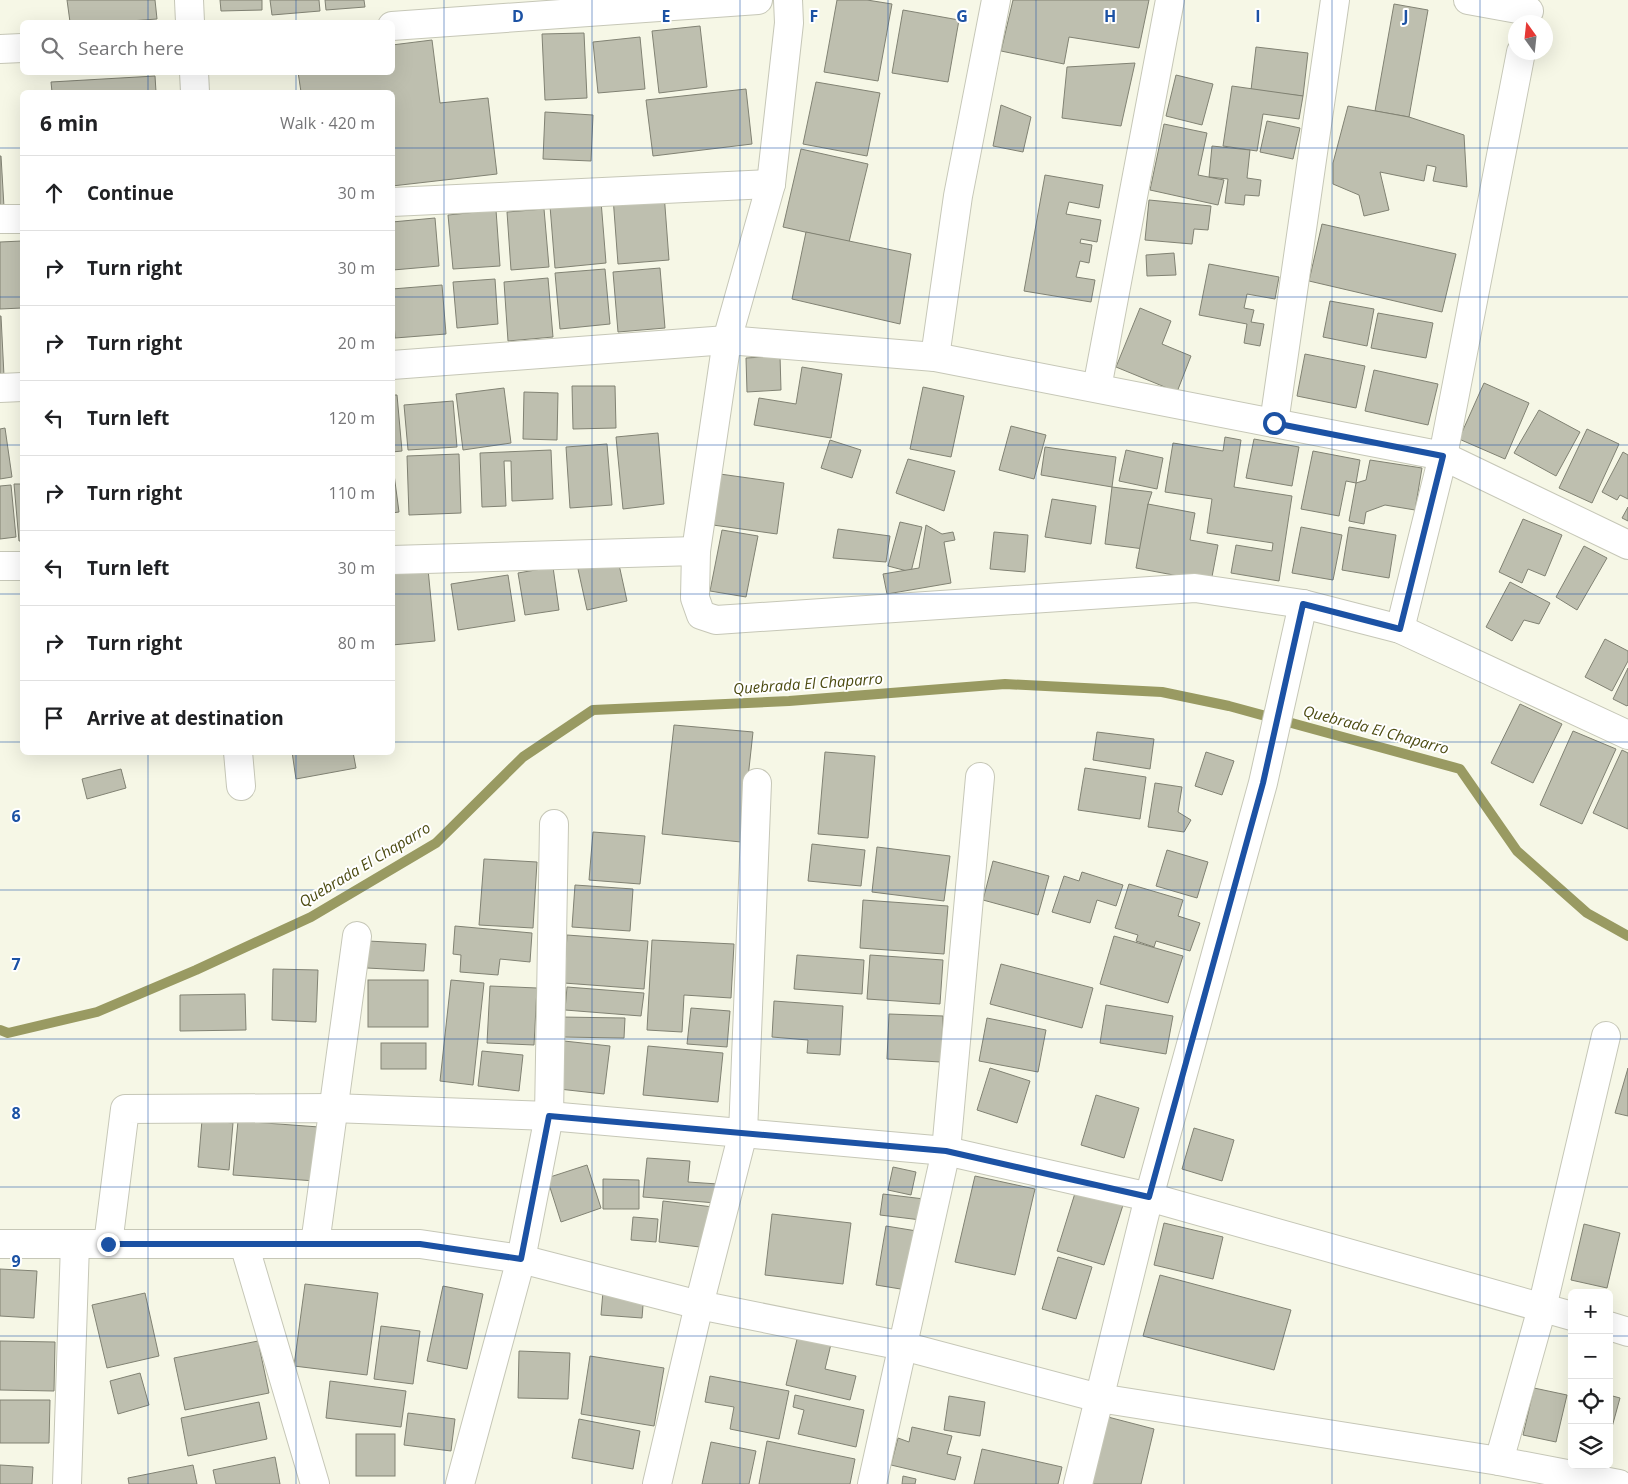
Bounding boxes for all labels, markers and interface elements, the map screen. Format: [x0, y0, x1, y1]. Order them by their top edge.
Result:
text: D [512, 5, 524, 27]
text: E [662, 5, 671, 27]
text: F [810, 5, 818, 27]
text: G [956, 5, 968, 27]
text: H [1104, 5, 1116, 27]
text: I [1255, 5, 1261, 27]
text: J [1401, 5, 1409, 27]
north arrow [1508, 15, 1553, 60]
search box [20, 20, 395, 75]
icon: search [38, 34, 66, 62]
text: Search here [78, 35, 184, 61]
text: 6 min [40, 109, 98, 137]
text: Walk · 420 m [280, 112, 375, 134]
icon: ahead [40, 179, 68, 207]
text: Continue [87, 180, 174, 206]
text: 30 m [338, 182, 375, 204]
icon: right [40, 254, 68, 282]
text: Turn right [87, 255, 182, 281]
text: 30 m [338, 257, 375, 279]
icon: right [40, 329, 68, 357]
text: Turn right [87, 330, 182, 356]
text: 20 m [338, 332, 375, 354]
icon: left [40, 404, 68, 432]
text: Turn left [87, 405, 169, 431]
text: 120 m [329, 407, 375, 429]
route start [1263, 412, 1286, 435]
icon: right [40, 479, 68, 507]
text: Turn right [87, 480, 182, 506]
text: 110 m [329, 482, 375, 504]
icon: left [40, 554, 68, 582]
text: Turn left [87, 555, 169, 581]
text: 30 m [338, 557, 375, 579]
icon: right [40, 629, 68, 657]
text: Turn right [87, 630, 182, 656]
text: 80 m [338, 632, 375, 654]
water label: Quebrada El Chaparro [732, 668, 883, 698]
water label: Quebrada El Chaparro [1301, 700, 1451, 758]
icon: arrive [40, 704, 68, 732]
text: Arrive at destination [87, 705, 284, 731]
text: 6 [11, 805, 21, 827]
water label: Quebrada El Chaparro [295, 817, 434, 911]
text: 7 [11, 953, 21, 975]
text: 8 [11, 1102, 21, 1124]
route end [97, 1233, 120, 1256]
text: 9 [11, 1250, 21, 1272]
map controls [1568, 1289, 1613, 1469]
button: + [1568, 1289, 1613, 1334]
button: − [1568, 1334, 1613, 1379]
button: locate [1568, 1379, 1613, 1424]
button: layers [1568, 1424, 1613, 1469]

